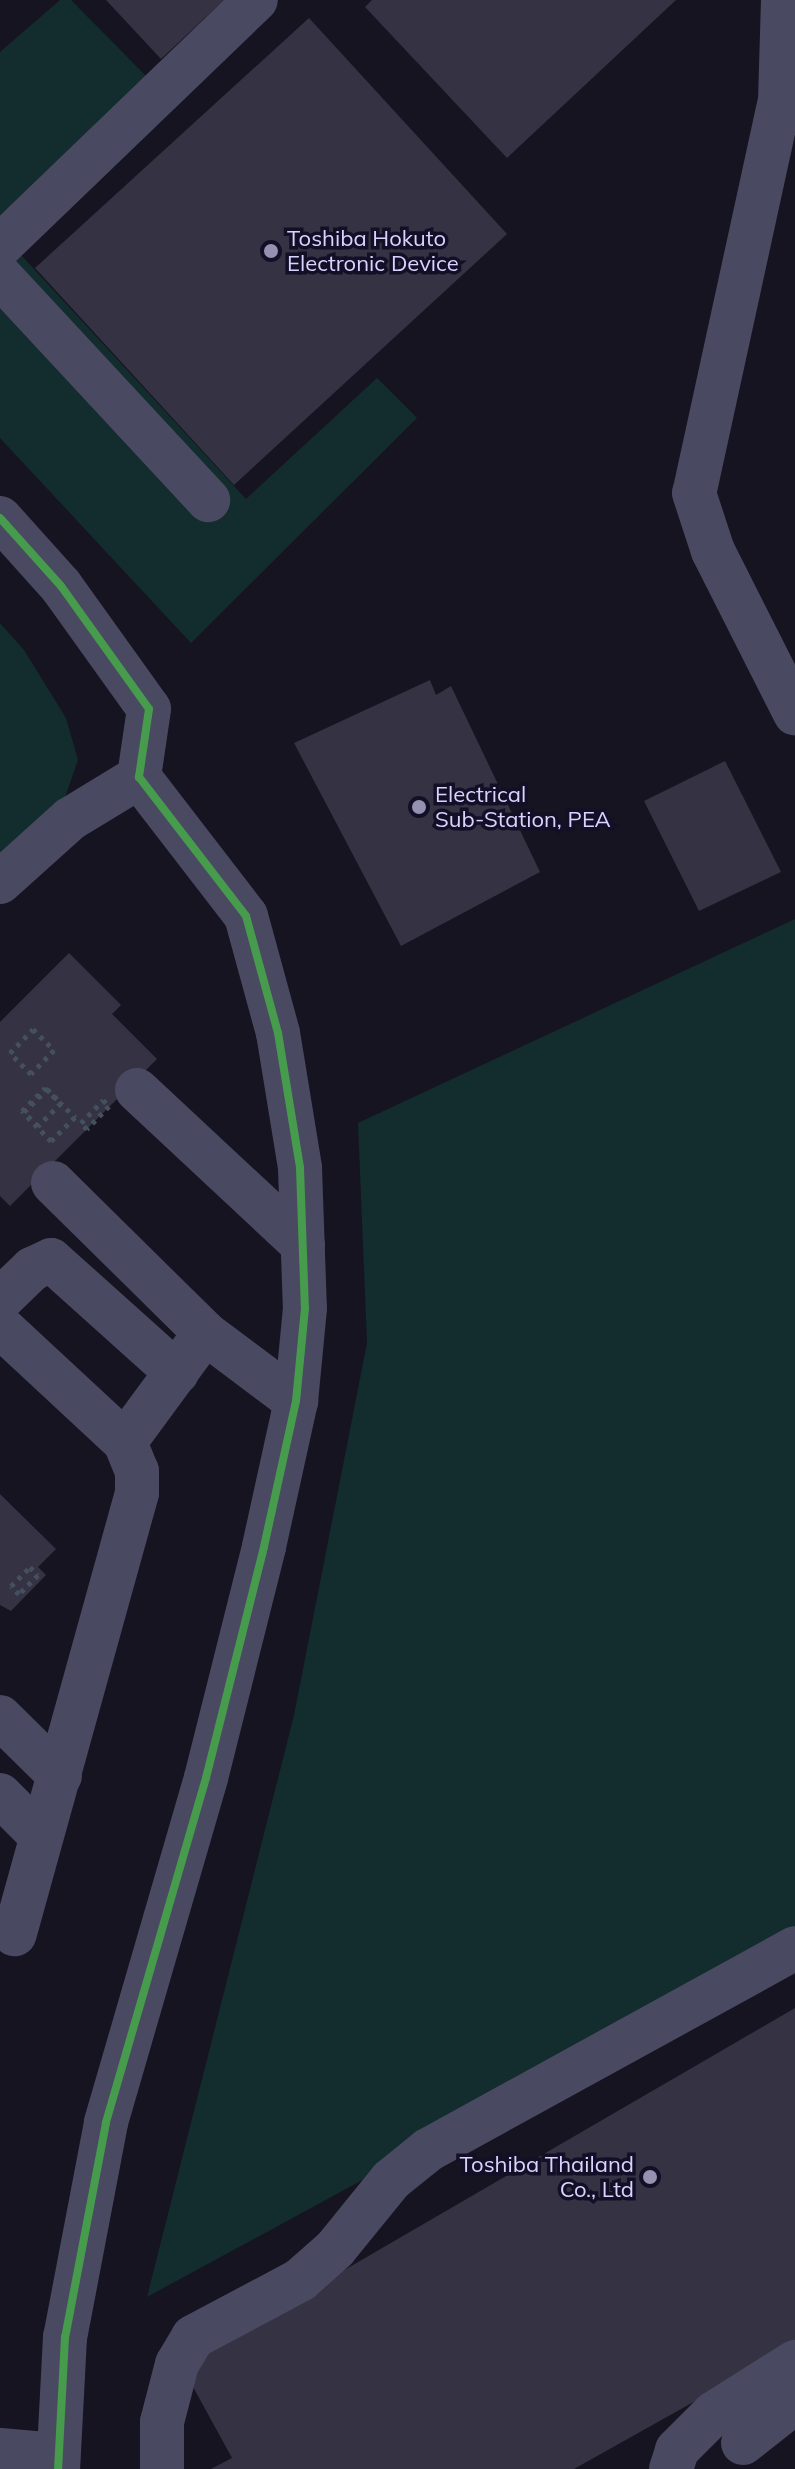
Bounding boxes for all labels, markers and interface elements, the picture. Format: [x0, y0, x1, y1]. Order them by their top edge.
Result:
place label: Toshiba Hokuto Electronic Device [287, 225, 459, 276]
marker: Toshiba Hokuto Electronic Device [262, 242, 280, 260]
place label: Electrical Sub-Station, PEA [435, 781, 611, 832]
marker: Electrical Sub-Station, PEA [410, 798, 428, 816]
place label: Toshiba Thailand Co., Ltd [460, 2151, 634, 2202]
marker: Toshiba Thailand Co., Ltd [641, 2168, 659, 2186]

